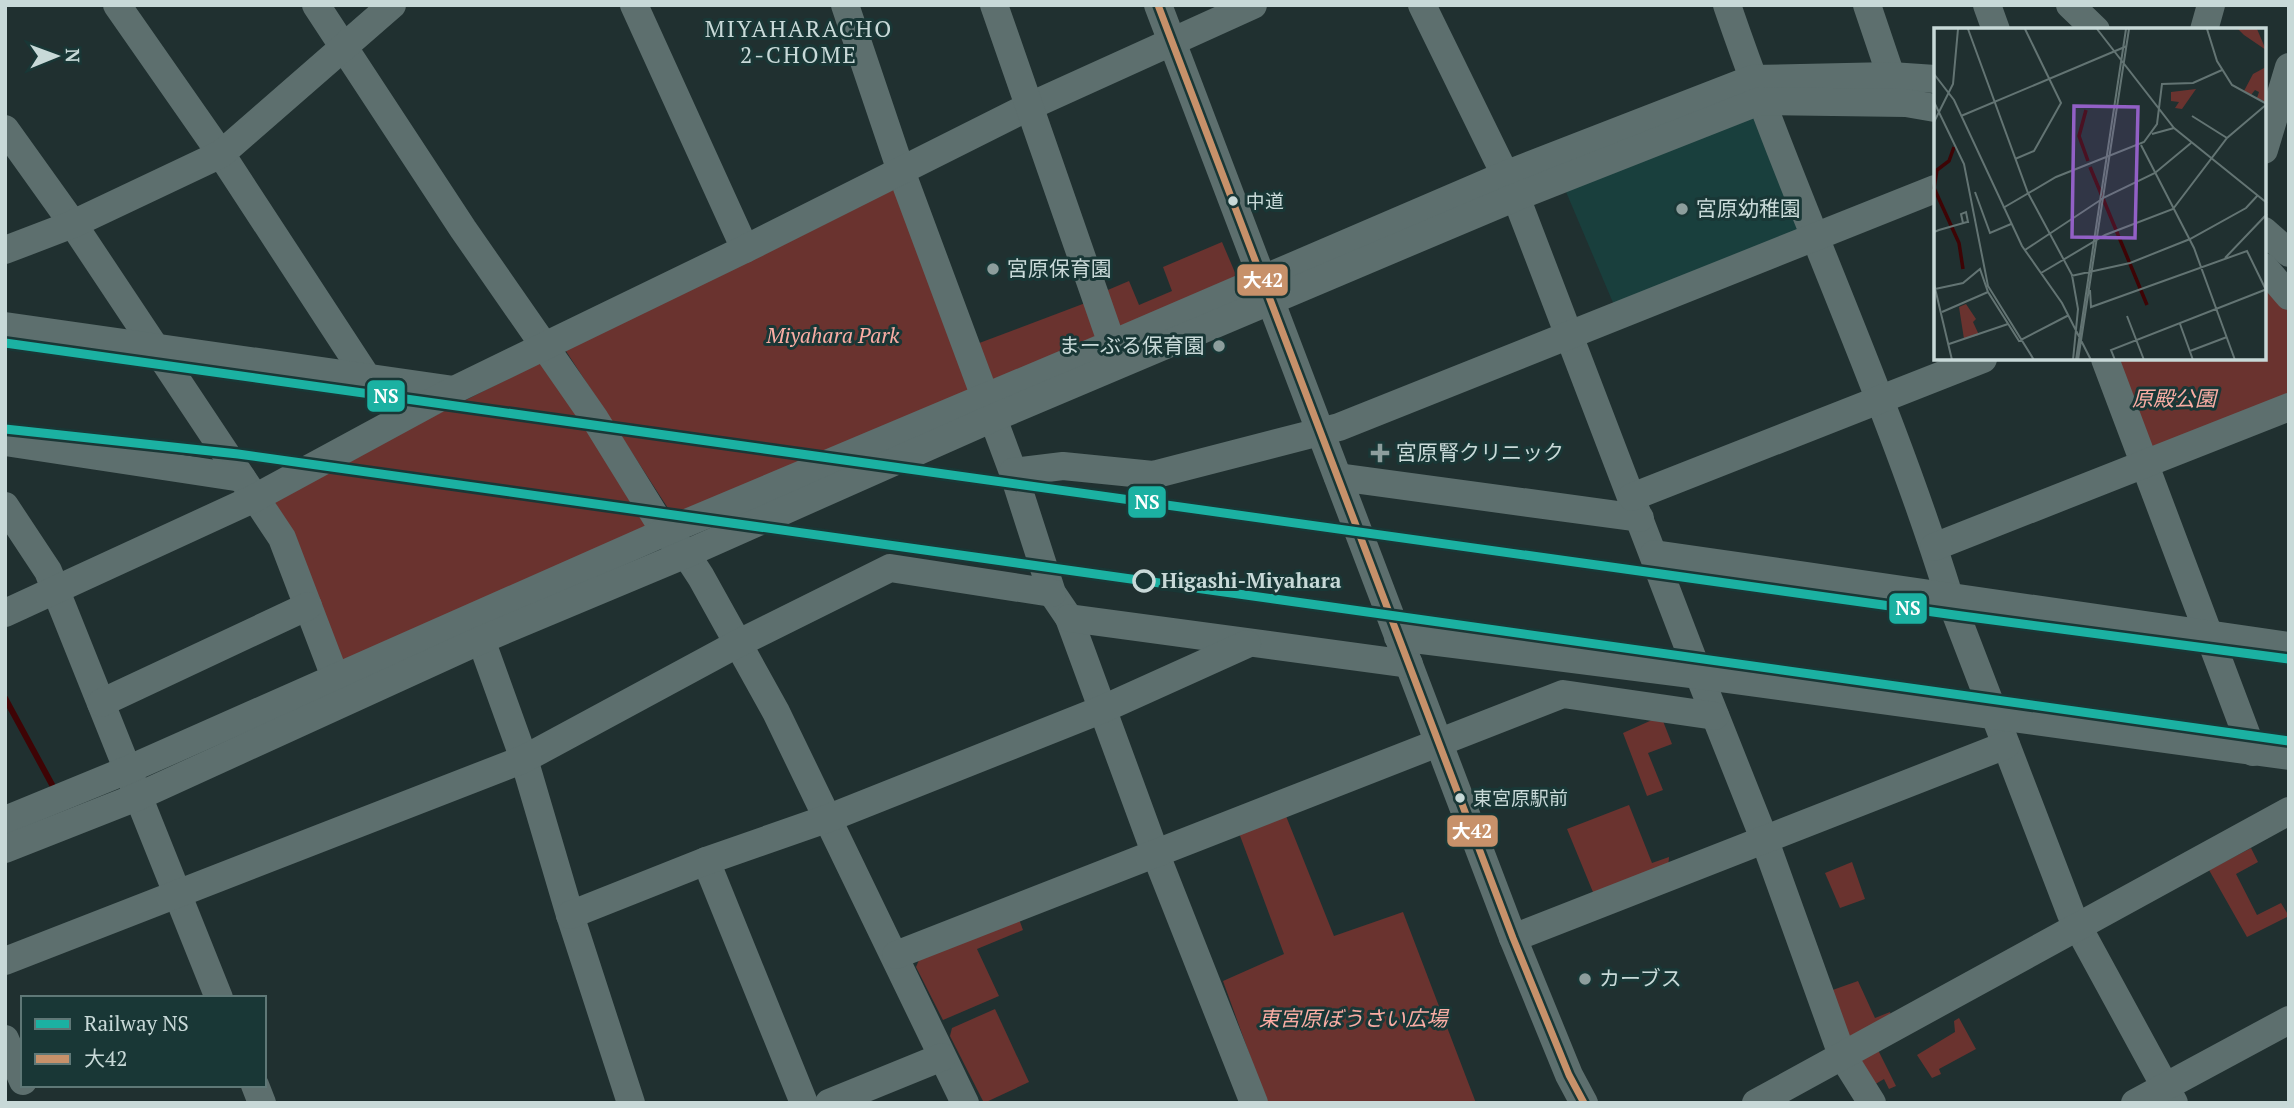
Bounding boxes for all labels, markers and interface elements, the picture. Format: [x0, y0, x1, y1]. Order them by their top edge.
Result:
district label: MIYAHARACHO 2-CHOME [705, 13, 893, 70]
north arrow [21, 21, 91, 91]
inset map [1934, 28, 2266, 360]
text: N [61, 48, 86, 64]
place label: 中道 [1246, 188, 1284, 213]
marker: 中道 [1226, 194, 1240, 208]
place label: 宮原幼稚園 [1696, 194, 1801, 222]
marker: 宮原幼稚園 [1674, 201, 1690, 217]
place label: 宮原保育園 [1007, 254, 1112, 282]
marker: 宮原保育園 [985, 261, 1001, 277]
line badge: 大42 [1236, 263, 1289, 297]
text: 大42 [1243, 267, 1283, 292]
park label: Miyahara Park [766, 321, 900, 349]
place label: まーぶる保育園 [1059, 331, 1205, 359]
marker: まーぶる保育園 [1211, 338, 1227, 354]
line badge: NS [366, 379, 406, 413]
text: NS [373, 383, 399, 408]
park label: 原殿公園 [2132, 384, 2219, 412]
place label: 宮原腎クリニック [1396, 438, 1564, 466]
marker: 宮原腎クリニック [1370, 443, 1390, 463]
line badge: NS [1127, 485, 1167, 519]
text: NS [1134, 489, 1160, 514]
place label: Higashi-Miyahara [1161, 566, 1342, 594]
marker: Higashi-Miyahara [1133, 570, 1155, 592]
line badge: NS [1888, 592, 1928, 625]
text: NS [1895, 595, 1921, 620]
place label: 東宮原駅前 [1473, 785, 1568, 810]
marker: 東宮原駅前 [1453, 791, 1467, 805]
line badge: 大42 [1446, 814, 1499, 848]
text: 大42 [1452, 818, 1492, 843]
place label: カーブス [1599, 964, 1682, 992]
marker: カーブス [1577, 971, 1593, 987]
legend [21, 996, 266, 1087]
park label: 東宮原ぼうさい広場 [1259, 1004, 1449, 1032]
text: Railway NS [84, 1009, 189, 1037]
text: 大42 [84, 1044, 127, 1072]

